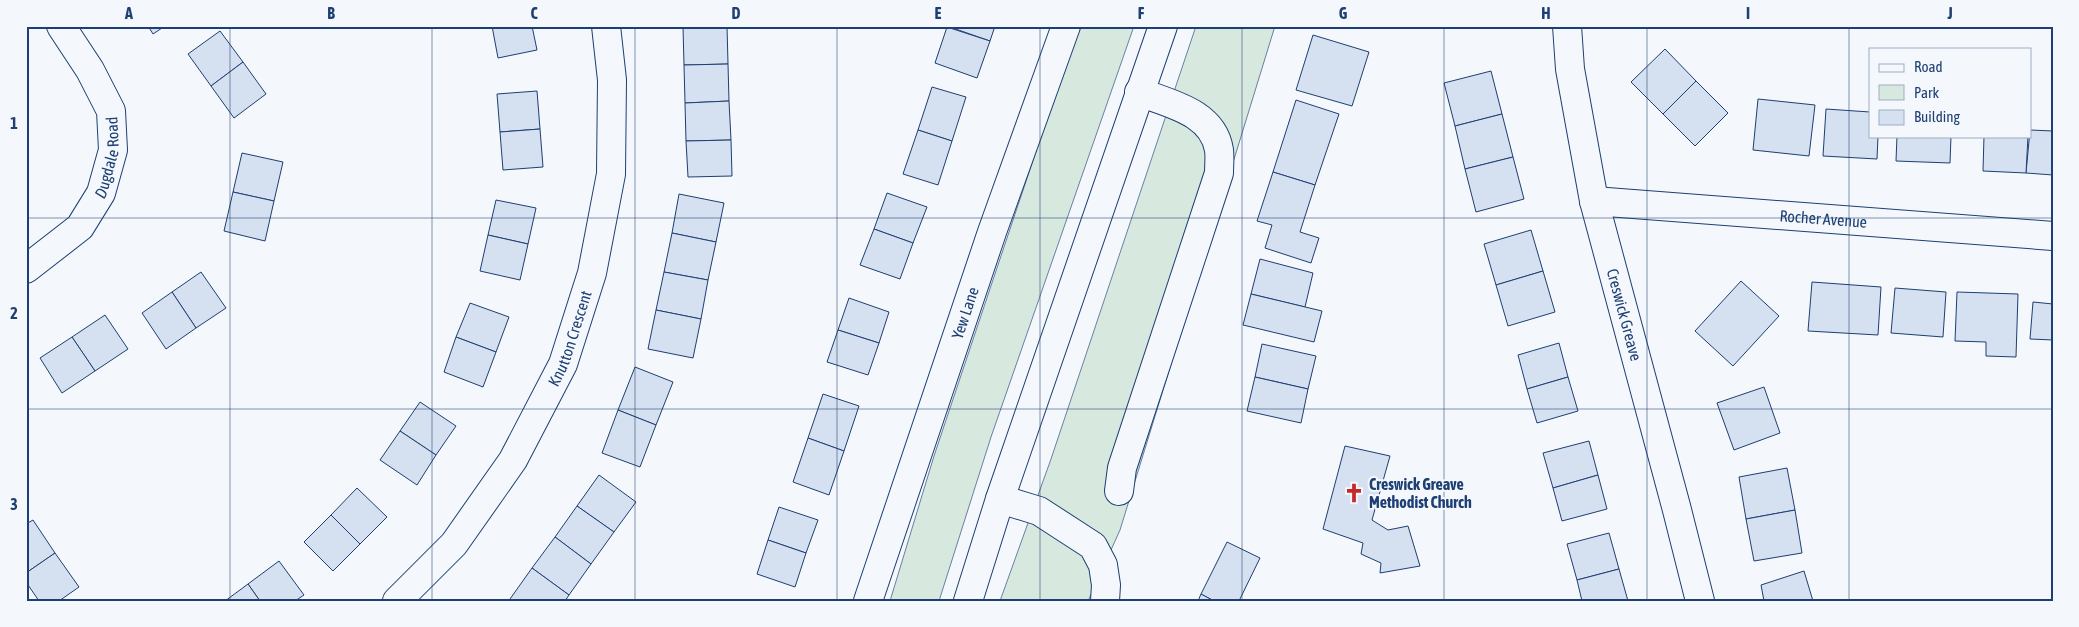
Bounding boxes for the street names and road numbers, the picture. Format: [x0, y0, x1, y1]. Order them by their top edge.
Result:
street label: Dugdale Road [91, 116, 122, 202]
street label: Rocher Avenue [1779, 206, 1868, 231]
street label: Creswick Greave [1604, 267, 1646, 363]
street label: Yew Lane [948, 285, 982, 341]
street label: Knutton Crescent [544, 288, 595, 389]

